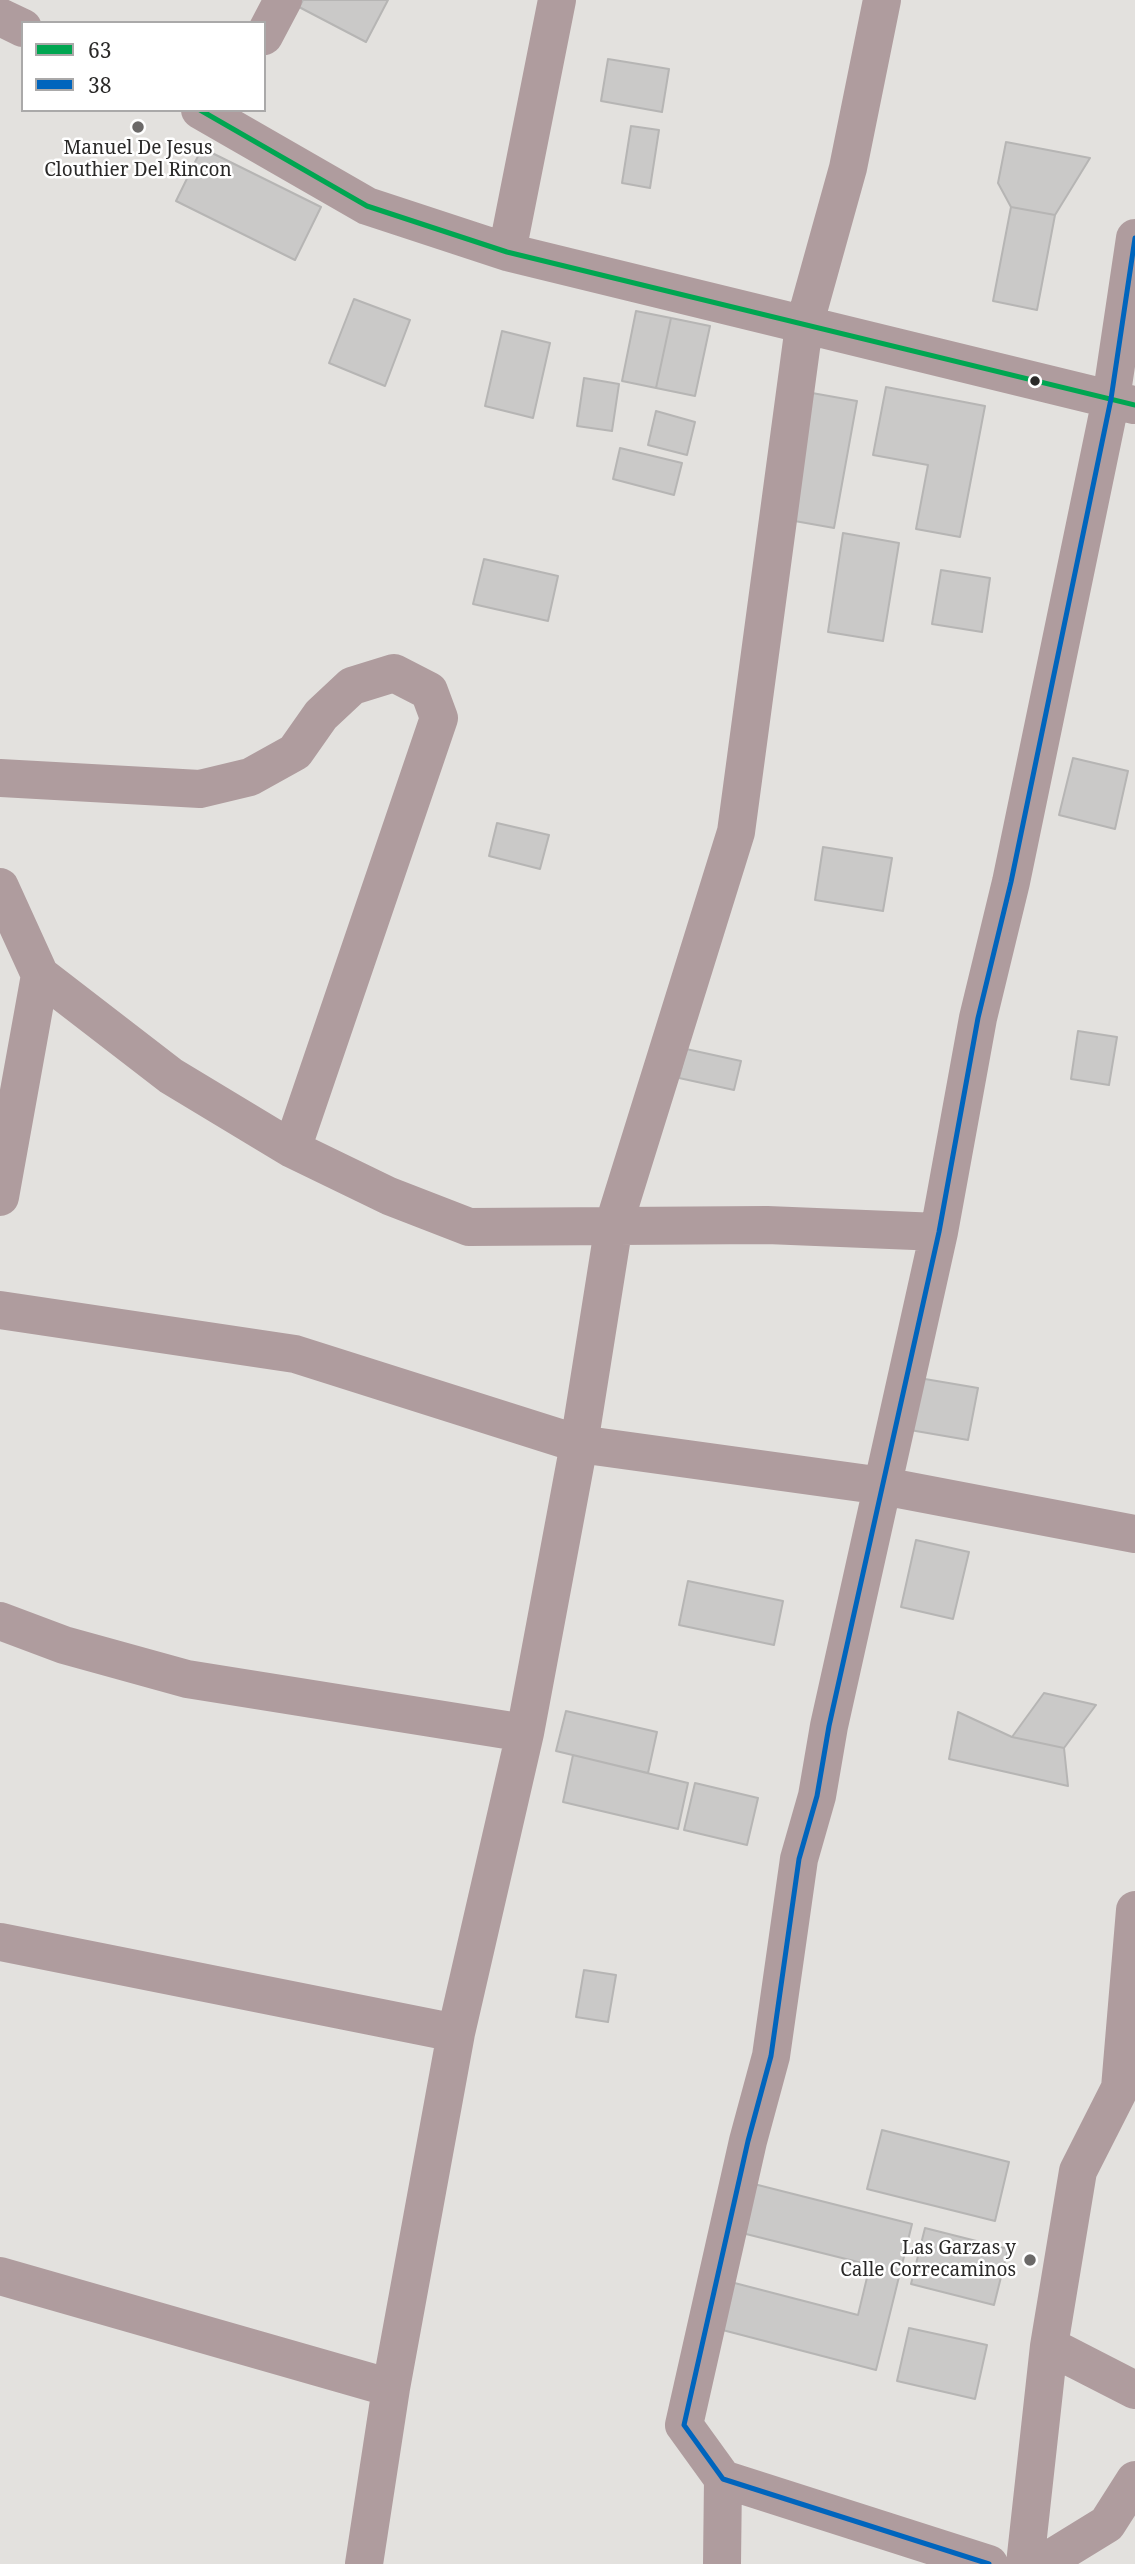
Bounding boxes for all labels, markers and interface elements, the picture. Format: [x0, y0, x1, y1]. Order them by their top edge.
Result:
legend [21, 21, 266, 112]
text: 63 [88, 36, 111, 64]
text: 38 [88, 71, 111, 99]
marker: Manuel De Jesus Clouthier Del Rincon [130, 119, 146, 135]
place label: Manuel De Jesus Clouthier Del Rincon [44, 138, 232, 182]
unlabelled marker [1028, 374, 1042, 388]
place label: Las Garzas y Calle Correcaminos [840, 2238, 1016, 2282]
marker: Las Garzas y Calle Correcaminos [1022, 2252, 1038, 2268]

